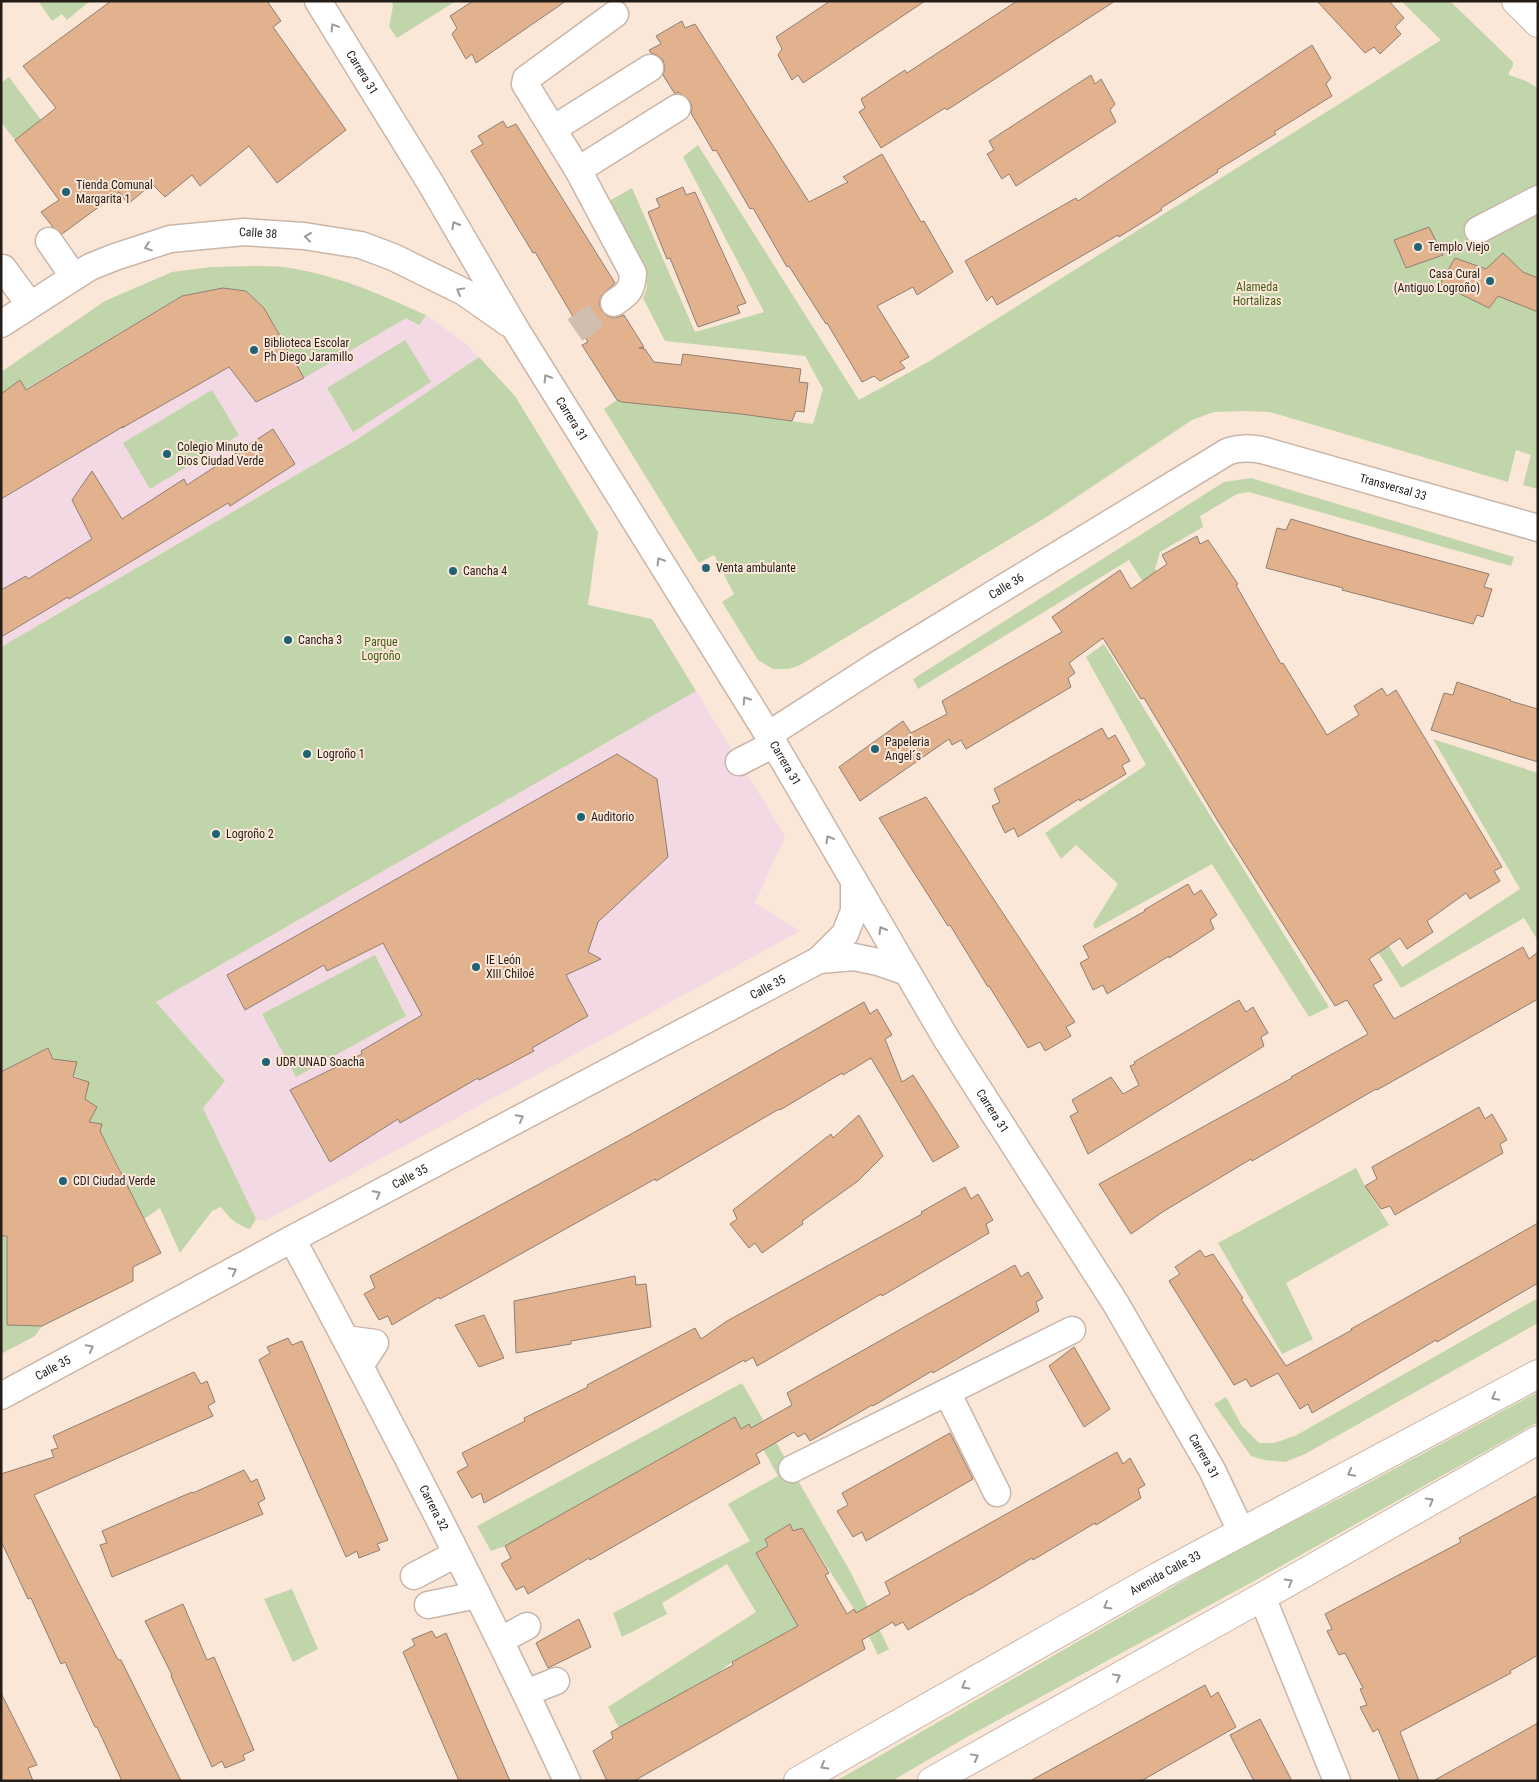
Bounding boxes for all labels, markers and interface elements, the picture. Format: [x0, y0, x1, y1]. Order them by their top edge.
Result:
one-way arrow [330, 24, 340, 33]
street label: Carrera 31 [343, 48, 381, 97]
place label: Tienda Comunal Margarita 1 [76, 178, 153, 206]
marker: Tienda Comunal Margarita 1 [60, 186, 72, 198]
one-way arrow [452, 222, 462, 231]
street label: Calle 38 [238, 225, 278, 241]
one-way arrow [304, 232, 312, 243]
place label: Templo Viejo [1428, 240, 1490, 254]
one-way arrow [144, 241, 152, 251]
marker: Templo Viejo [1412, 241, 1424, 253]
place label: Casa Cural (Antiguo Logroño) [1394, 267, 1480, 295]
marker: Casa Cural (Antiguo Logroño) [1484, 275, 1496, 287]
park label: Alameda Hortalizas [1233, 280, 1281, 308]
one-way arrow [456, 287, 465, 297]
place label: Biblioteca Escolar Ph Diego Jaramillo [264, 336, 353, 364]
marker: Biblioteca Escolar Ph Diego Jaramillo [248, 344, 260, 356]
one-way arrow [544, 375, 554, 384]
street label: Carrera 31 [553, 394, 591, 444]
place label: Colegio Minuto de Dios Ciudad Verde [177, 440, 264, 468]
marker: Colegio Minuto de Dios Ciudad Verde [161, 448, 173, 460]
street label: Transversal 33 [1358, 471, 1428, 503]
one-way arrow [657, 558, 666, 567]
place label: Venta ambulante [716, 561, 796, 575]
marker: Venta ambulante [700, 562, 712, 574]
place label: Cancha 4 [463, 564, 507, 578]
marker: Cancha 4 [447, 565, 459, 577]
street label: Calle 36 [986, 570, 1026, 602]
place label: Cancha 3 [298, 633, 342, 647]
marker: Cancha 3 [282, 634, 294, 646]
park label: Parque Logroño [361, 635, 401, 663]
one-way arrow [742, 696, 752, 705]
place label: Papeleria Angel´s [885, 735, 930, 763]
street label: Carrera 31 [767, 738, 804, 788]
marker: Papeleria Angel´s [869, 743, 881, 755]
place label: Logroño 1 [317, 747, 365, 761]
marker: Logroño 1 [301, 748, 313, 760]
place label: Auditorio [591, 810, 634, 824]
marker: Auditorio [575, 811, 587, 823]
place label: Logroño 2 [226, 827, 274, 841]
marker: Logroño 2 [210, 828, 222, 840]
one-way arrow [826, 835, 836, 844]
one-way arrow [879, 926, 889, 935]
place label: IE León XIII Chiloé [486, 953, 534, 981]
marker: IE León XIII Chiloé [470, 961, 482, 973]
street label: Calle 35 [748, 972, 788, 1002]
place label: UDR UNAD Soacha [276, 1055, 365, 1069]
marker: UDR UNAD Soacha [260, 1056, 272, 1068]
street label: Carrera 31 [973, 1087, 1012, 1136]
one-way arrow [515, 1114, 524, 1124]
street label: Calle 35 [390, 1161, 430, 1192]
place label: CDI Ciudad Verde [73, 1174, 156, 1188]
marker: CDI Ciudad Verde [57, 1175, 69, 1187]
one-way arrow [372, 1190, 381, 1200]
one-way arrow [228, 1267, 237, 1277]
one-way arrow [85, 1344, 94, 1354]
street label: Calle 35 [33, 1353, 73, 1383]
one-way arrow [1491, 1391, 1500, 1401]
street label: Carrera 31 [1186, 1431, 1222, 1481]
one-way arrow [1347, 1467, 1356, 1477]
street label: Carrera 32 [416, 1483, 451, 1533]
one-way arrow [1425, 1497, 1434, 1507]
street label: Avenida Calle 33 [1127, 1548, 1203, 1598]
one-way arrow [1284, 1578, 1293, 1588]
one-way arrow [1103, 1599, 1112, 1609]
one-way arrow [1111, 1673, 1120, 1683]
one-way arrow [962, 1679, 971, 1689]
one-way arrow [970, 1753, 979, 1763]
one-way arrow [820, 1760, 829, 1770]

